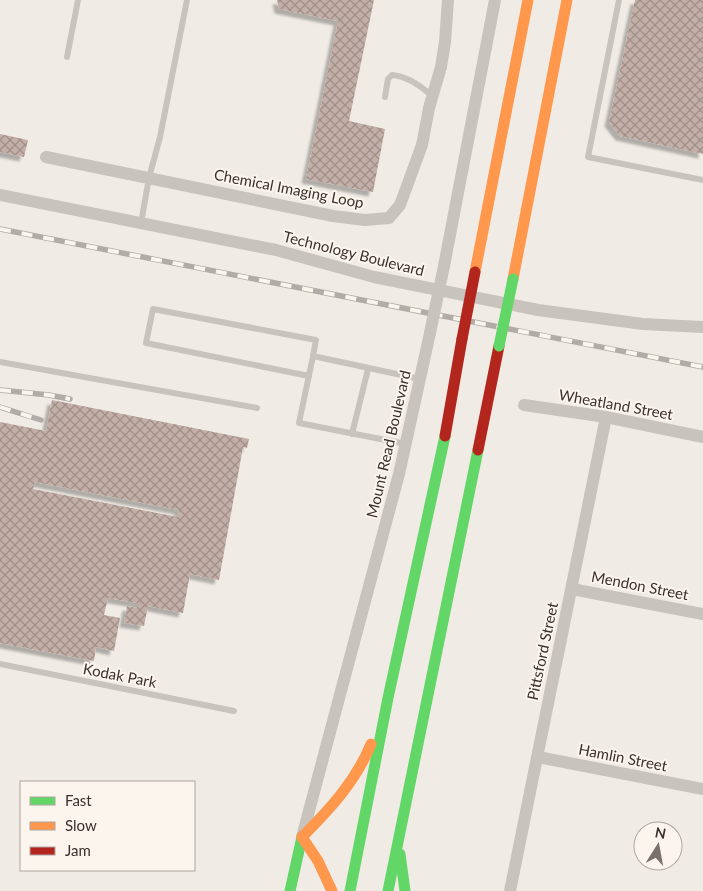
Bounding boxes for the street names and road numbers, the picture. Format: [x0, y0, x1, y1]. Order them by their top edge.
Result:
street label: Chemical Imaging Loop [213, 165, 365, 211]
street label: Technology Boulevard [282, 227, 426, 279]
street label: Mount Read Boulevard [362, 368, 414, 520]
street label: Wheatland Street [558, 385, 675, 423]
street label: Mendon Street [590, 567, 691, 603]
street label: Pittsford Street [523, 600, 561, 702]
street label: Kodak Park [82, 659, 159, 691]
street label: Hamlin Street [577, 740, 669, 775]

